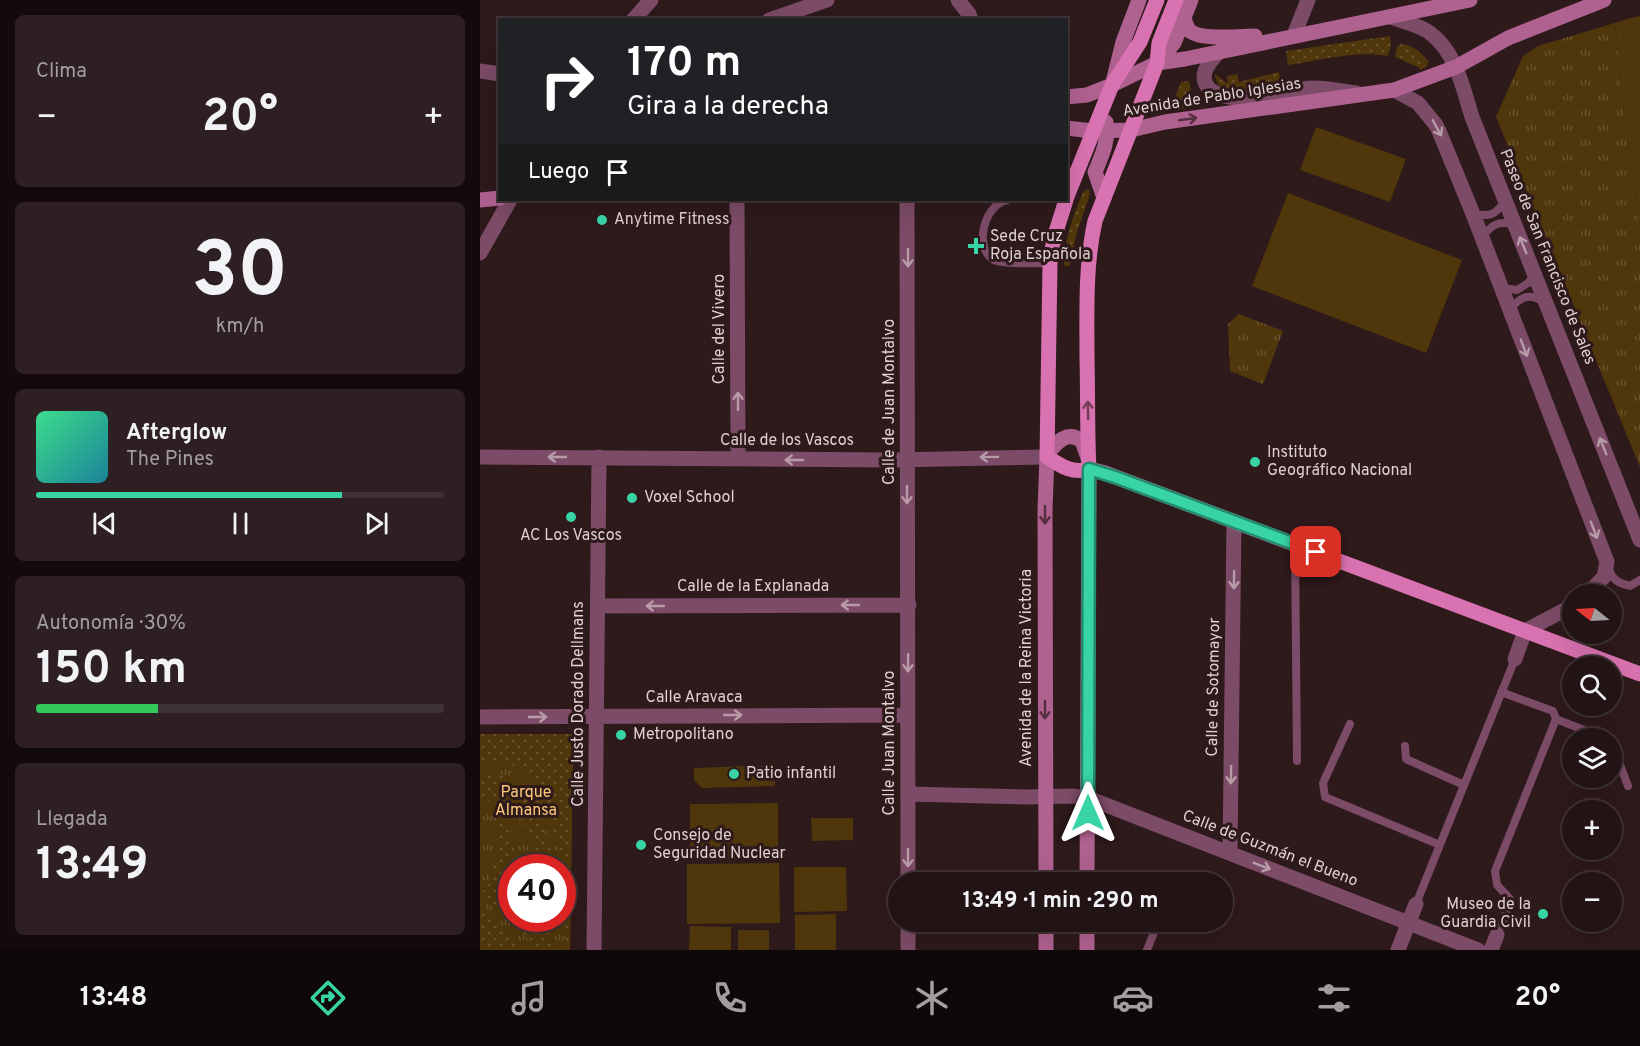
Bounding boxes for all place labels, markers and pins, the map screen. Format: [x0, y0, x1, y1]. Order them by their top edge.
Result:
place label: Anytime Fitness [614, 210, 730, 230]
marker: Anytime Fitness [595, 213, 609, 227]
place label: Sede Cruz Roja Española [990, 227, 1091, 265]
marker: Sede Cruz Roja Española [967, 237, 985, 255]
place label: Instituto Geográfico Nacional [1267, 443, 1412, 481]
marker: Instituto Geográfico Nacional [1248, 455, 1262, 469]
place label: Voxel School [644, 488, 735, 508]
marker: Voxel School [625, 491, 639, 505]
marker: AC Los Vascos [564, 510, 578, 524]
place label: AC Los Vascos [520, 526, 622, 546]
pin [1290, 526, 1341, 577]
place label: Metropolitano [633, 725, 734, 745]
marker: Metropolitano [614, 728, 628, 742]
place label: Patio infantil [746, 764, 836, 784]
marker: Patio infantil [727, 767, 741, 781]
place label: Consejo de Seguridad Nuclear [653, 826, 786, 864]
marker: Consejo de Seguridad Nuclear [634, 838, 648, 852]
place label: Museo de la Guardia Civil [1440, 895, 1531, 933]
marker: Museo de la Guardia Civil [1536, 907, 1550, 921]

